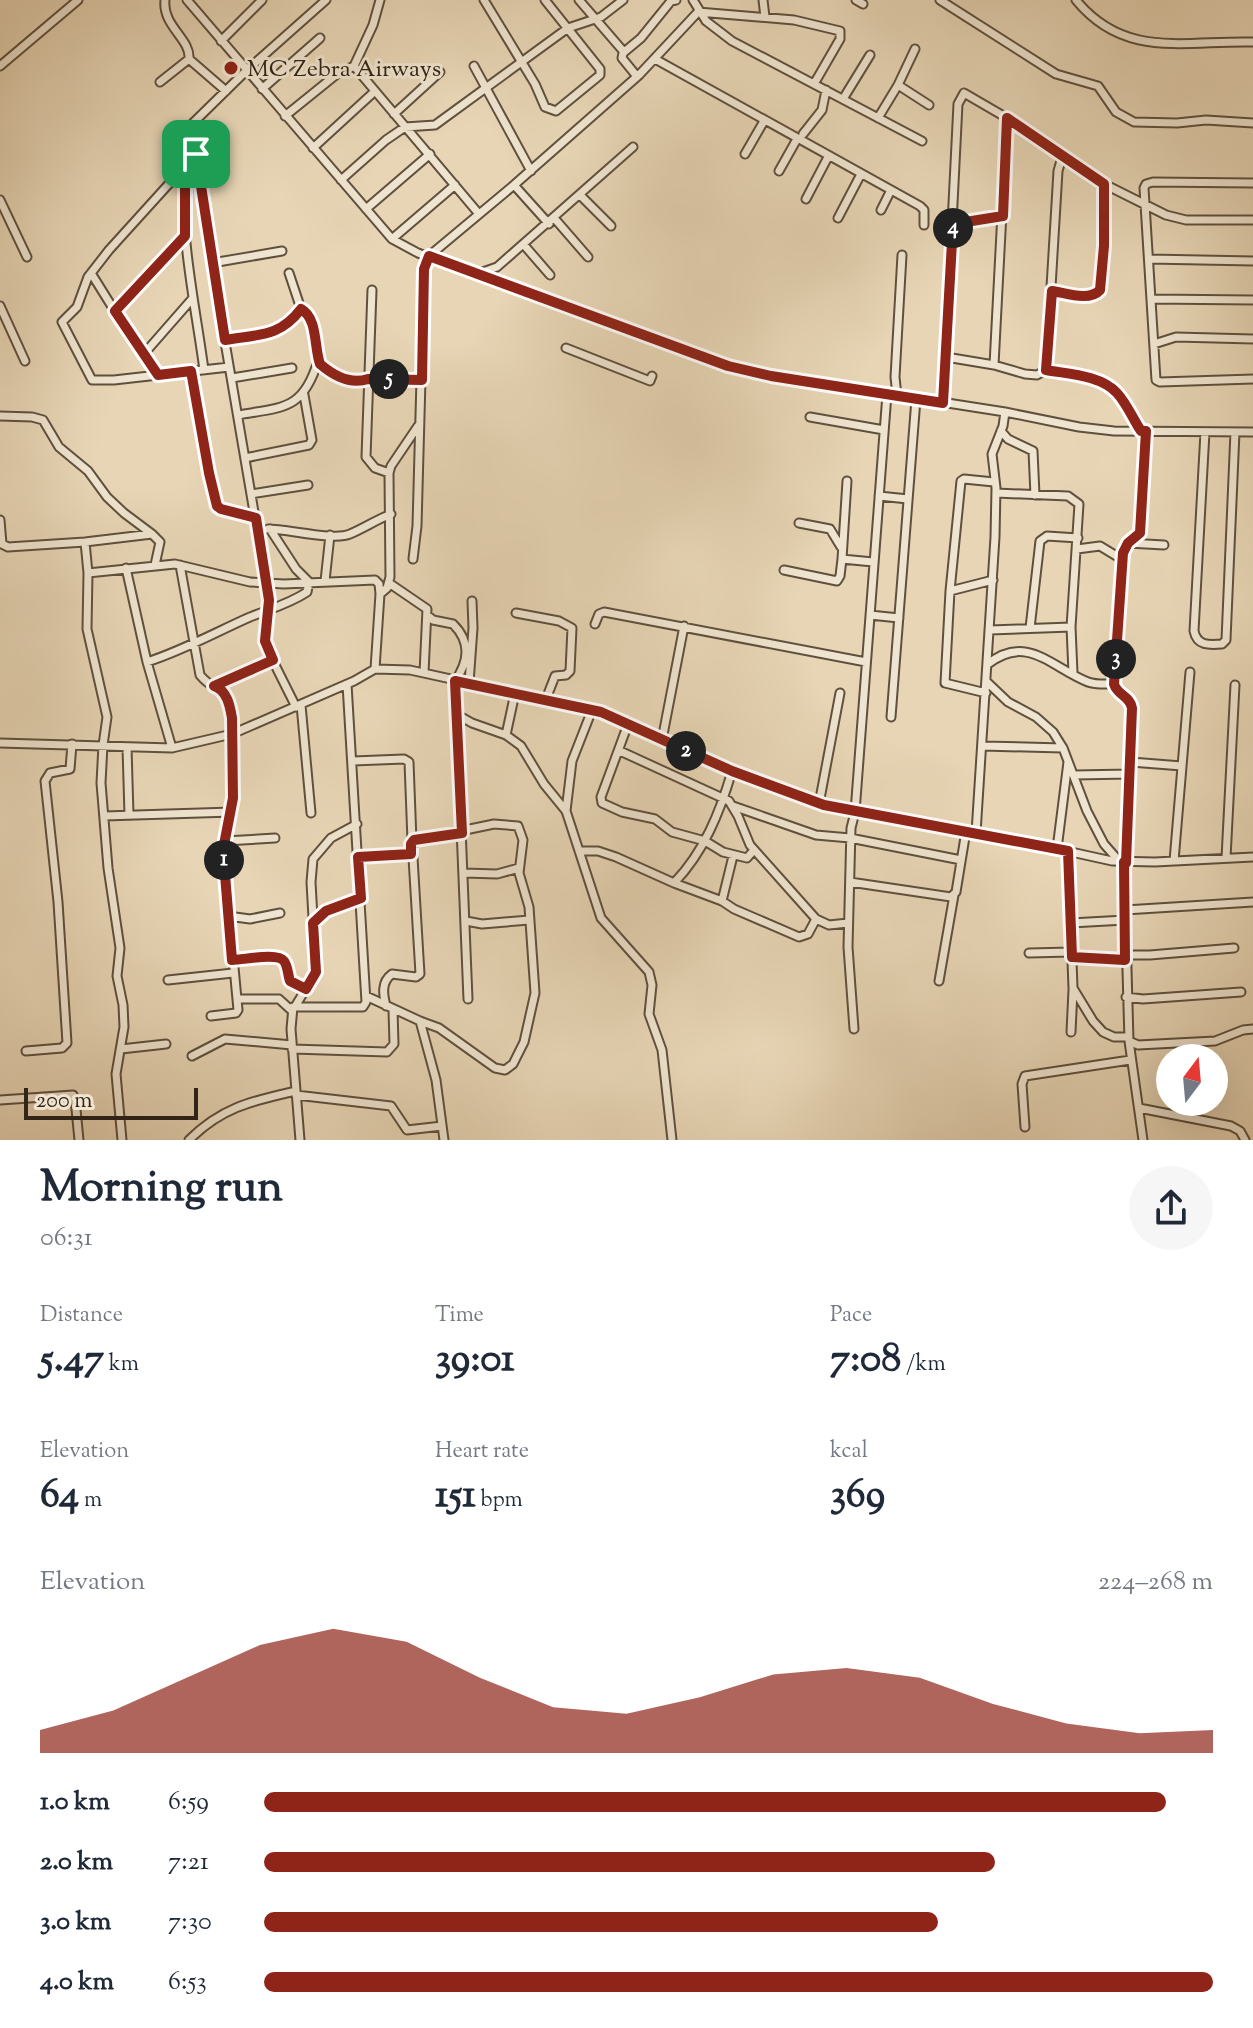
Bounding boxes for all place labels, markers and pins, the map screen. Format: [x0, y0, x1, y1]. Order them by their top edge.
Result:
place label: MC Zebra Airways [247, 53, 441, 87]
marker: MC Zebra Airways [222, 59, 240, 77]
pin [162, 120, 230, 188]
pin: 4 [933, 208, 973, 248]
pin: 5 [369, 359, 409, 399]
pin: 3 [1096, 639, 1136, 679]
pin: 2 [666, 731, 706, 771]
pin: 1 [204, 840, 244, 880]

